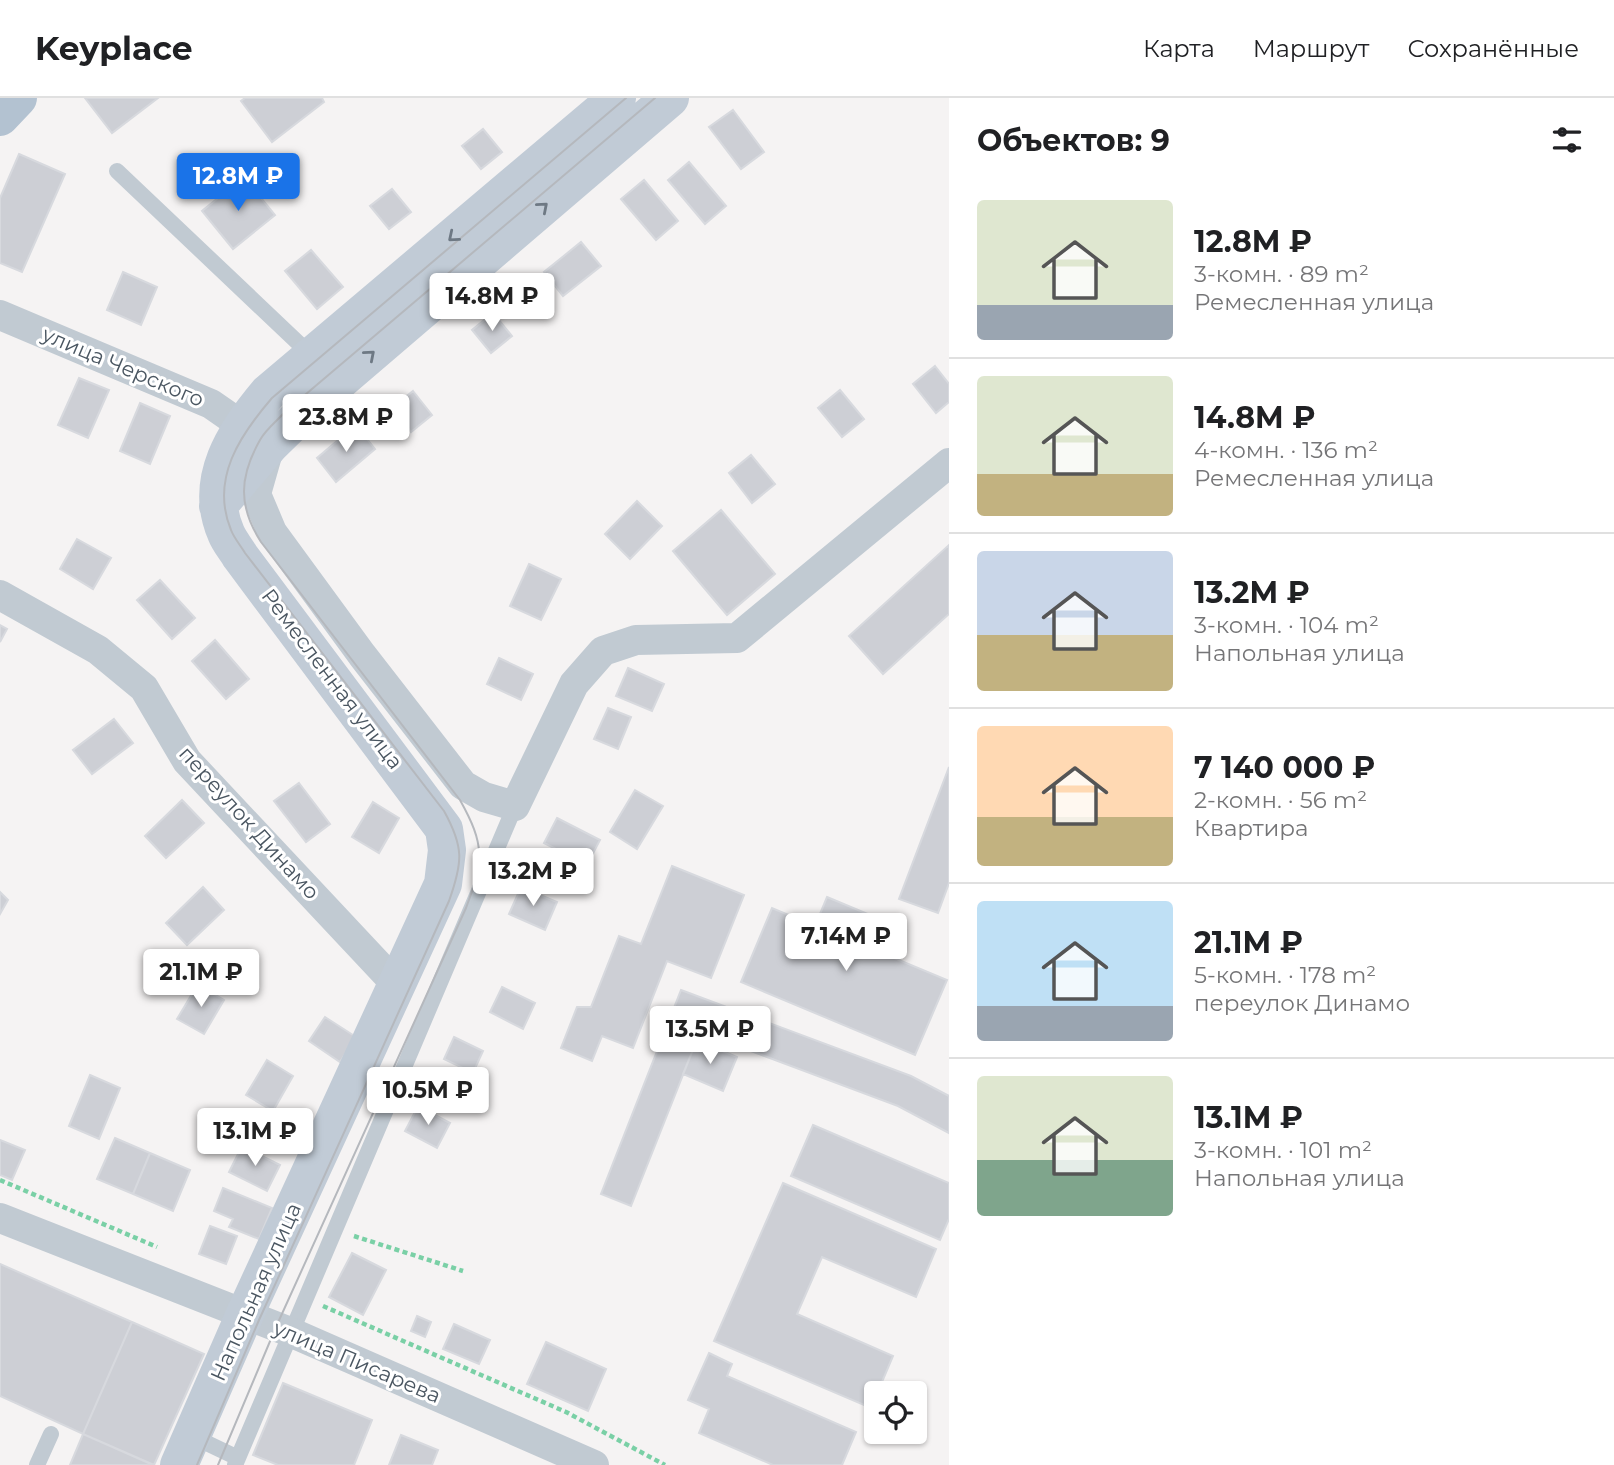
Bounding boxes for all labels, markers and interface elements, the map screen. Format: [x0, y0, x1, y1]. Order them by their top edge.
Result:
text: Keyplace [35, 28, 193, 68]
text: Карта [1143, 34, 1215, 63]
text: Маршрут [1253, 34, 1369, 63]
text: Сохранённые [1407, 34, 1579, 63]
icon: filters [1548, 121, 1586, 159]
text: Объектов: 9 [977, 122, 1170, 159]
pin: 12.8M ₽ [173, 153, 303, 213]
text: 12.8M ₽ [193, 162, 283, 190]
one-way arrow [535, 203, 548, 215]
text: 12.8M ₽ [1194, 223, 1312, 260]
icon: home [1033, 228, 1117, 312]
one-way arrow [448, 229, 461, 241]
text: 3-комн. · 89 m² [1194, 260, 1369, 288]
pin: 14.8M ₽ [427, 274, 557, 333]
text: 14.8M ₽ [445, 282, 539, 310]
text: Ремесленная улица [1194, 288, 1434, 316]
street label: улица Черского [38, 321, 208, 412]
one-way arrow [362, 351, 375, 363]
pin: 23.8M ₽ [281, 394, 411, 454]
text: 14.8M ₽ [1194, 399, 1315, 436]
text: 23.8M ₽ [299, 403, 393, 431]
icon: home [1033, 404, 1117, 488]
text: 4-комн. · 136 m² [1194, 436, 1378, 464]
text: Ремесленная улица [1194, 464, 1434, 492]
text: 13.2M ₽ [1194, 574, 1310, 611]
icon: home [1033, 579, 1117, 663]
street label: Ремесленная улица [256, 584, 408, 774]
text: 3-комн. · 104 m² [1194, 611, 1379, 639]
text: Напольная улица [1194, 639, 1405, 667]
street label: переулок Динамо [174, 741, 325, 904]
text: 7 140 000 ₽ [1194, 749, 1375, 786]
icon: home [1033, 754, 1117, 838]
text: 2-комн. · 56 m² [1194, 786, 1367, 814]
text: Квартира [1194, 814, 1308, 842]
pin: 13.2M ₽ [468, 848, 598, 908]
text: 13.2M ₽ [489, 857, 577, 885]
pin: 7.14M ₽ [781, 914, 911, 973]
text: 7.14M ₽ [801, 922, 891, 950]
text: 21.1M ₽ [1194, 924, 1303, 961]
icon: home [1033, 929, 1117, 1013]
pin: 21.1M ₽ [136, 950, 266, 1009]
text: 21.1M ₽ [159, 958, 243, 986]
text: 5-комн. · 178 m² [1194, 961, 1376, 989]
text: переулок Динамо [1194, 989, 1410, 1017]
pin: 13.5M ₽ [645, 1006, 775, 1066]
text: 13.5M ₽ [666, 1015, 754, 1043]
pin: 10.5M ₽ [363, 1068, 493, 1127]
text: 10.5M ₽ [383, 1076, 473, 1104]
text: 13.1M ₽ [1194, 1099, 1303, 1136]
icon: home [1033, 1104, 1117, 1188]
pin: 13.1M ₽ [190, 1108, 320, 1168]
text: 13.1M ₽ [213, 1117, 297, 1145]
text: 3-комн. · 101 m² [1194, 1136, 1372, 1164]
text: Напольная улица [1194, 1164, 1405, 1192]
street label: Напольная улица [205, 1199, 306, 1385]
street label: улица Писарева [269, 1315, 445, 1408]
map controls [864, 1381, 927, 1444]
button: locate [864, 1381, 927, 1444]

